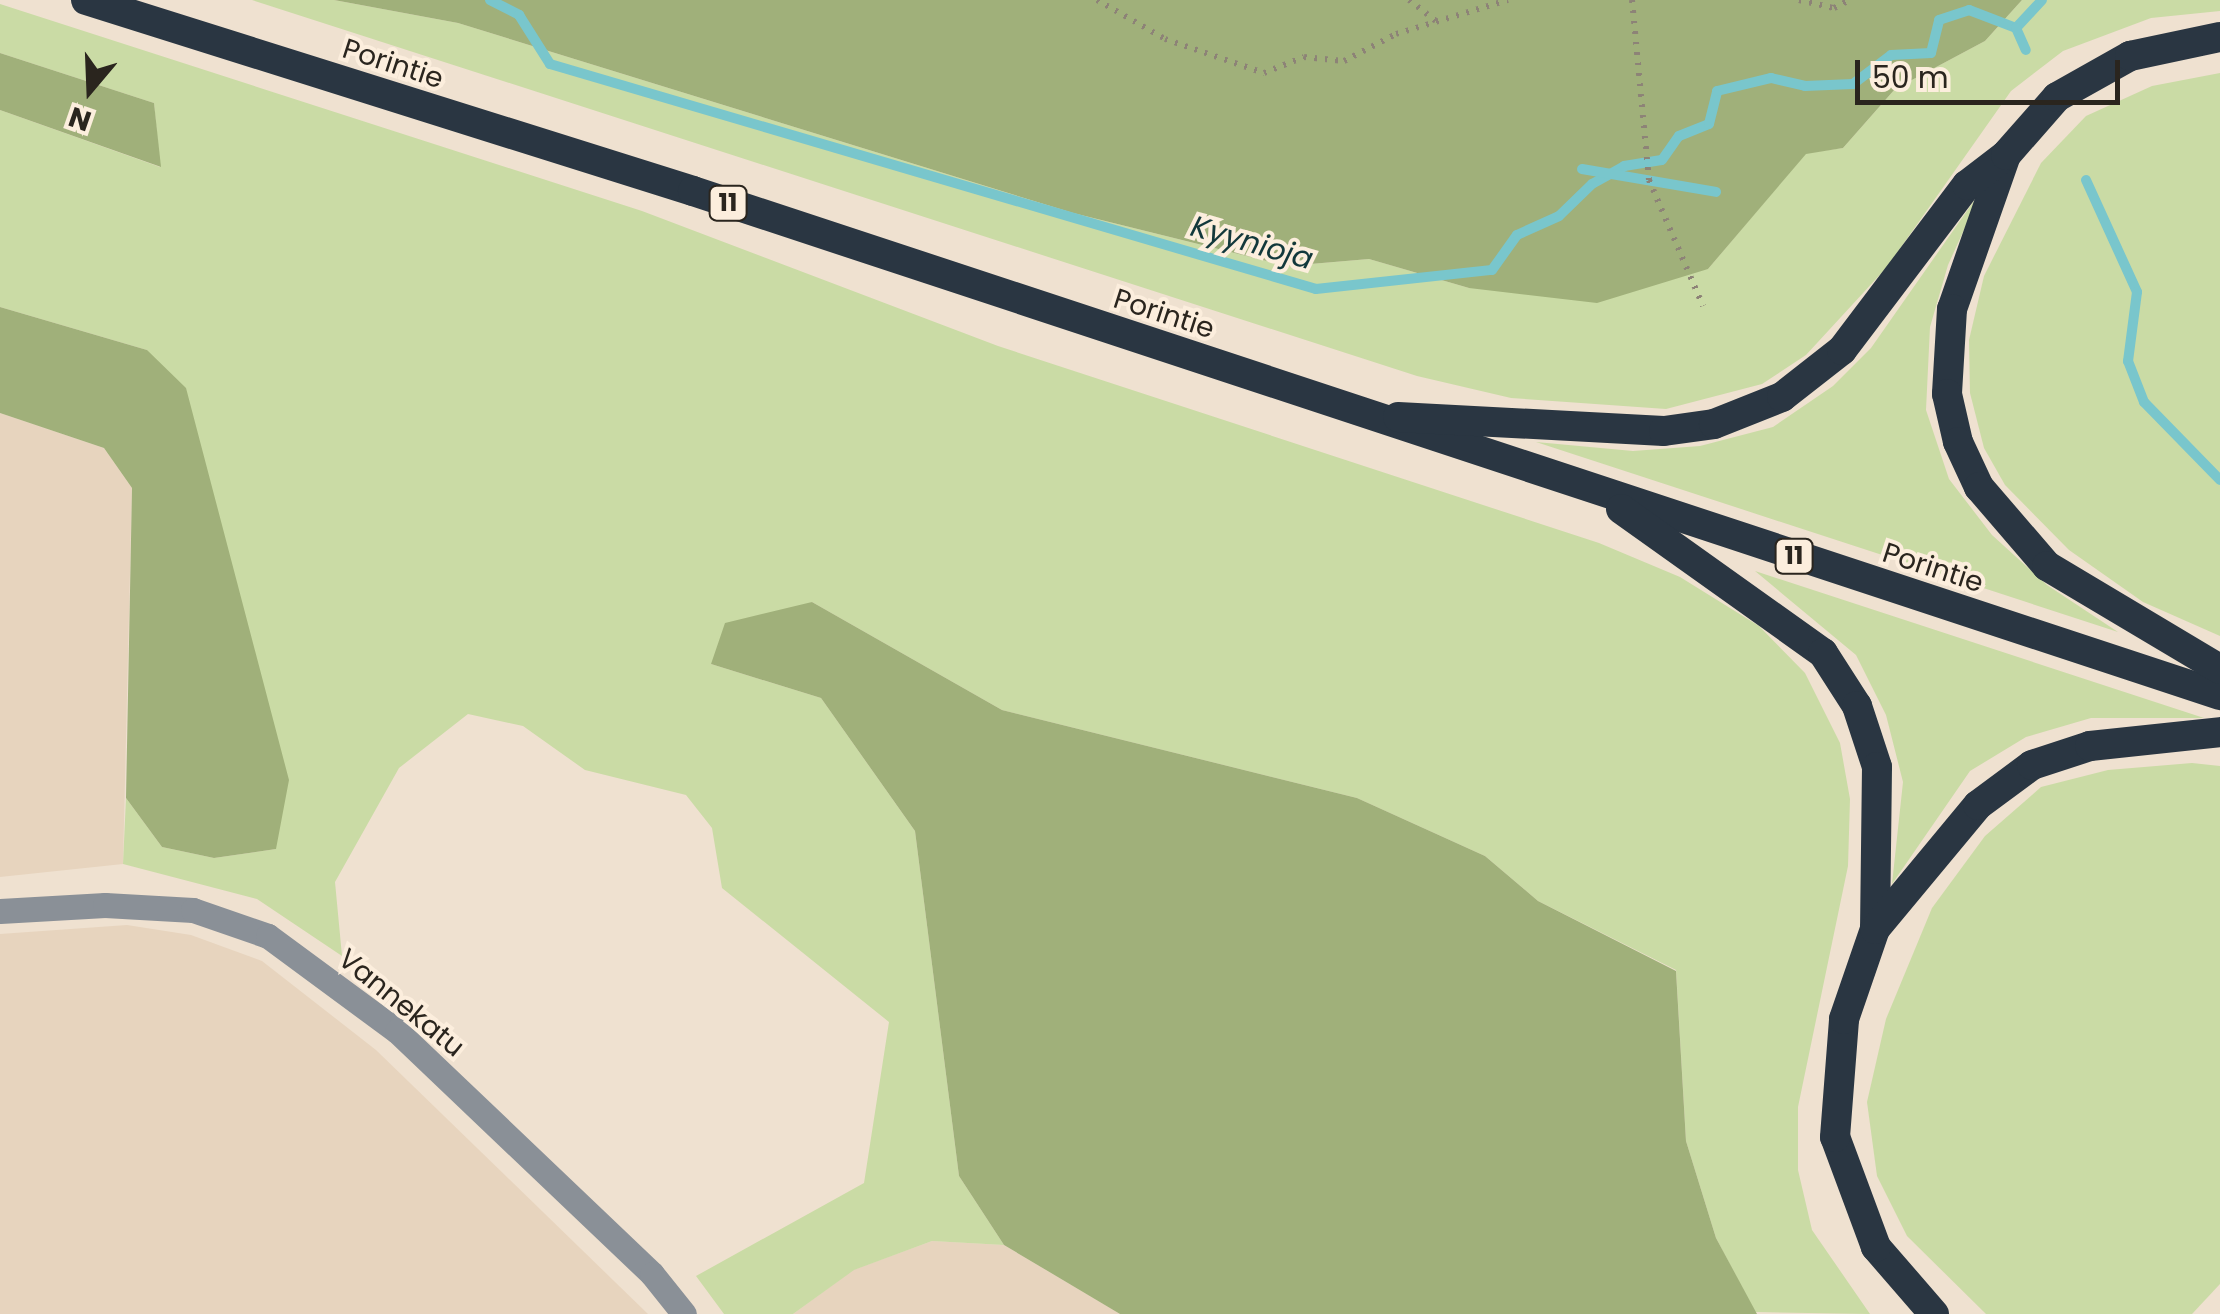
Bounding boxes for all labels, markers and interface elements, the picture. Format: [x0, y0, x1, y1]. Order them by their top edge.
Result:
street label: Porintie [338, 32, 448, 96]
north arrow [40, 40, 140, 140]
scale bar [1860, 40, 2125, 102]
text: 50 m [1872, 56, 1949, 99]
text: N [64, 97, 96, 141]
road number: 11 [708, 183, 748, 223]
water label: Kyynioja [1187, 208, 1317, 278]
street label: Porintie [1109, 282, 1219, 346]
road number: 11 [1774, 536, 1814, 576]
street label: Porintie [1878, 536, 1988, 600]
street label: Vannekatu [331, 942, 471, 1064]

